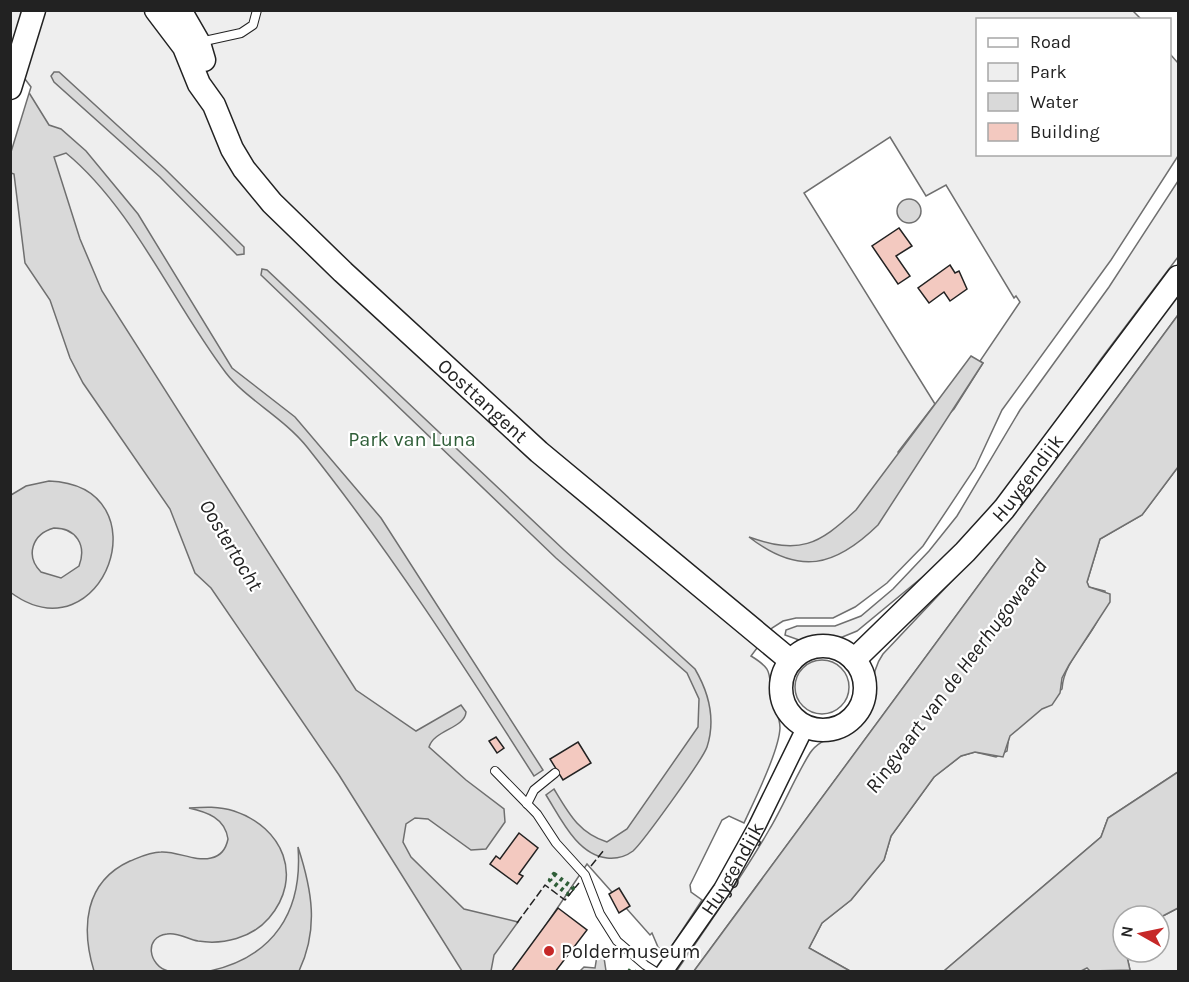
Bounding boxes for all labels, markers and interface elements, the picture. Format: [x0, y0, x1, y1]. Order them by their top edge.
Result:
legend [976, 18, 1171, 156]
text: Road [1030, 31, 1071, 53]
text: Park [1030, 61, 1067, 83]
text: Water [1030, 91, 1078, 113]
text: Building [1030, 121, 1100, 143]
street label: Oosttangent [433, 354, 533, 448]
park label: Park van Luna [348, 428, 476, 451]
street label: Huygendijk [987, 429, 1068, 526]
water label: Oostertocht [194, 495, 268, 596]
water label: Ringvaart van de Heerhugowaard [860, 554, 1052, 798]
street label: Huygendijk [696, 818, 768, 919]
north arrow [1111, 904, 1171, 964]
text: N [1116, 925, 1137, 939]
place label: Poldermuseum [561, 940, 700, 963]
marker: Poldermuseum [542, 944, 556, 958]

